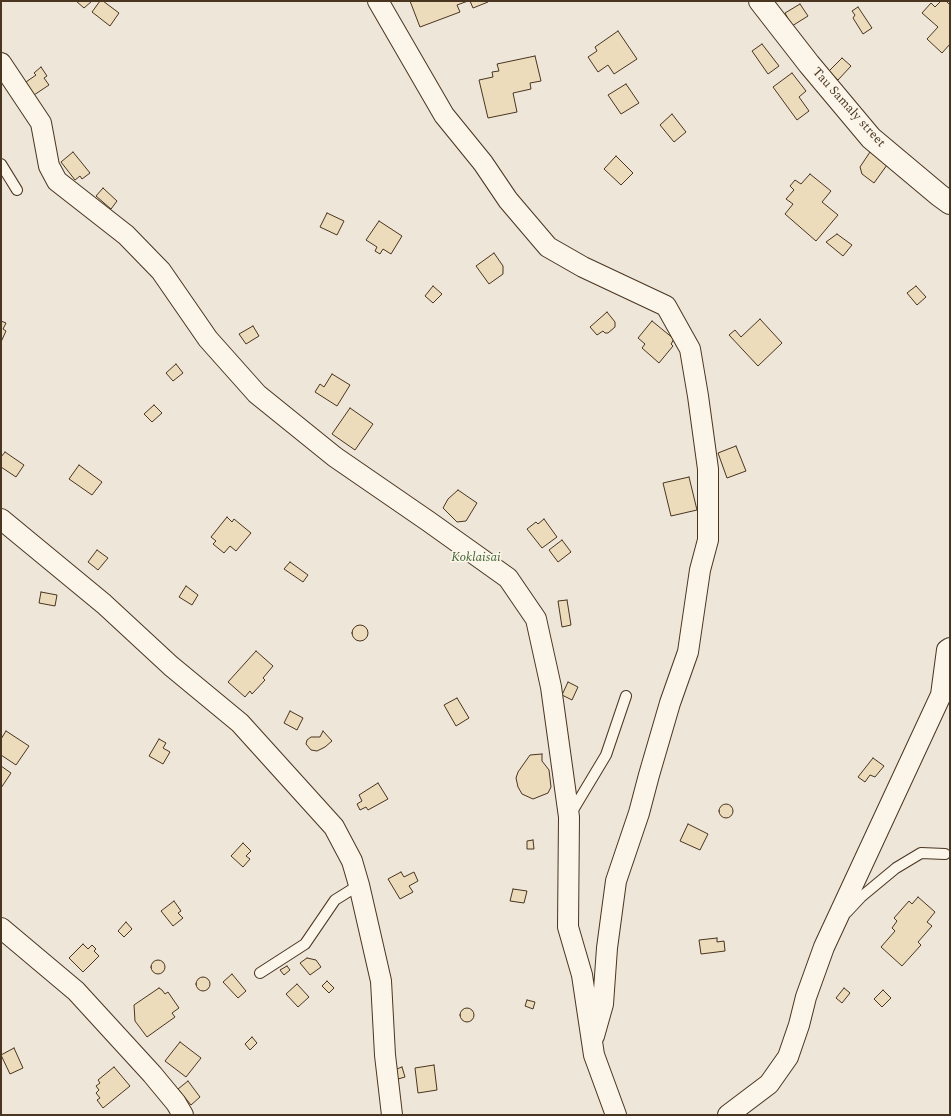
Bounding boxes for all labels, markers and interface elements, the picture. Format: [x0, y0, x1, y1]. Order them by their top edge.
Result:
street label: Tau Samaly street [808, 65, 888, 151]
park label: Koklaisai [451, 550, 501, 566]

